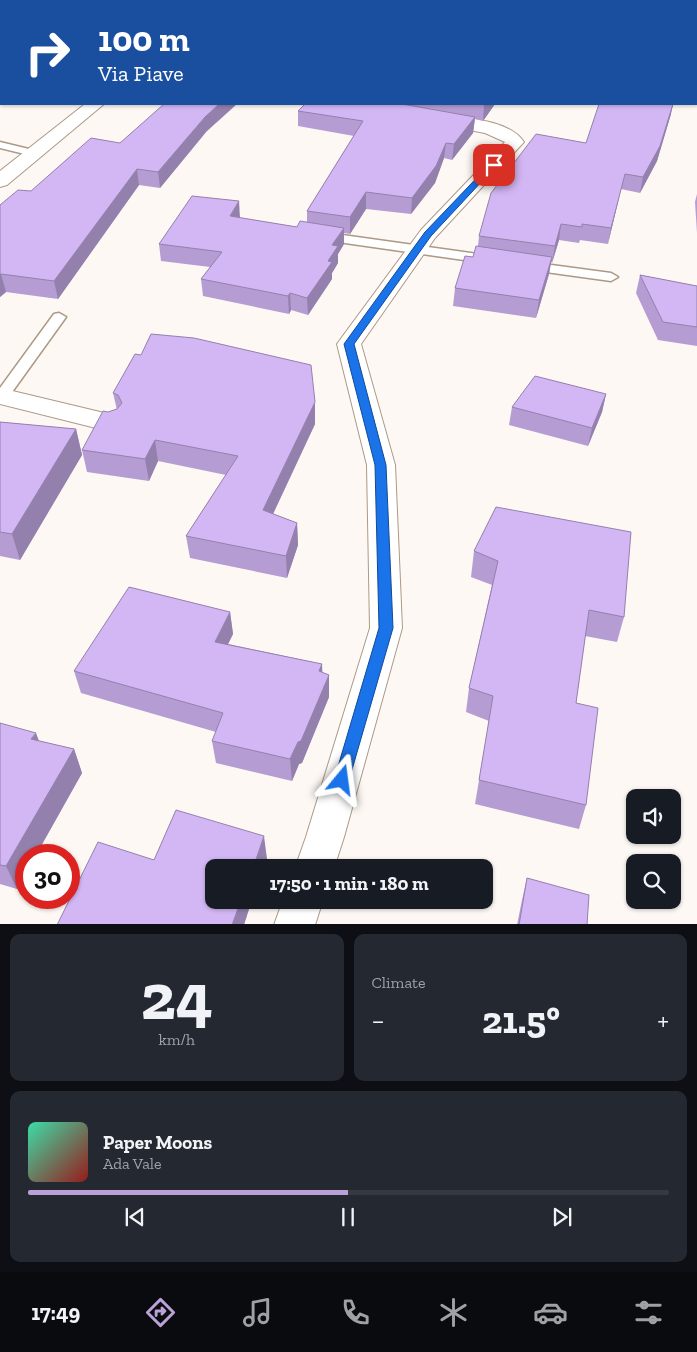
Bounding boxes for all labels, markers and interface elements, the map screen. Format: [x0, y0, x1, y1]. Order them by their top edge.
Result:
text: 100 m [98, 18, 190, 60]
icon: right [15, 20, 80, 85]
text: Via Piave [98, 60, 184, 87]
pin [473, 144, 515, 186]
icon: arrive [480, 151, 508, 179]
position arrow [315, 753, 367, 805]
map controls [626, 789, 681, 909]
button: sound [626, 789, 681, 844]
speed limit sign: 30 [15, 844, 80, 909]
button: search [626, 854, 681, 909]
text: 17:50 · 1 min · 180 m [269, 872, 429, 895]
text: 24 [141, 958, 213, 1036]
text: Climate [372, 973, 426, 992]
text: 21.5° [482, 997, 560, 1043]
text: − [372, 1004, 385, 1037]
text: + [657, 1004, 669, 1037]
text: km/h [158, 1030, 195, 1049]
text: Paper Moons [103, 1131, 212, 1154]
text: Ada Vale [103, 1154, 162, 1173]
icon: previous [121, 1203, 149, 1231]
icon: pause [334, 1203, 362, 1231]
icon: next [548, 1203, 576, 1231]
icon: directions [143, 1295, 178, 1330]
icon: music [240, 1295, 275, 1330]
icon: phone [338, 1295, 373, 1330]
icon: climate [436, 1295, 471, 1330]
icon: car [533, 1295, 568, 1330]
icon: filters [631, 1295, 666, 1330]
text: 17:49 [31, 1299, 80, 1326]

